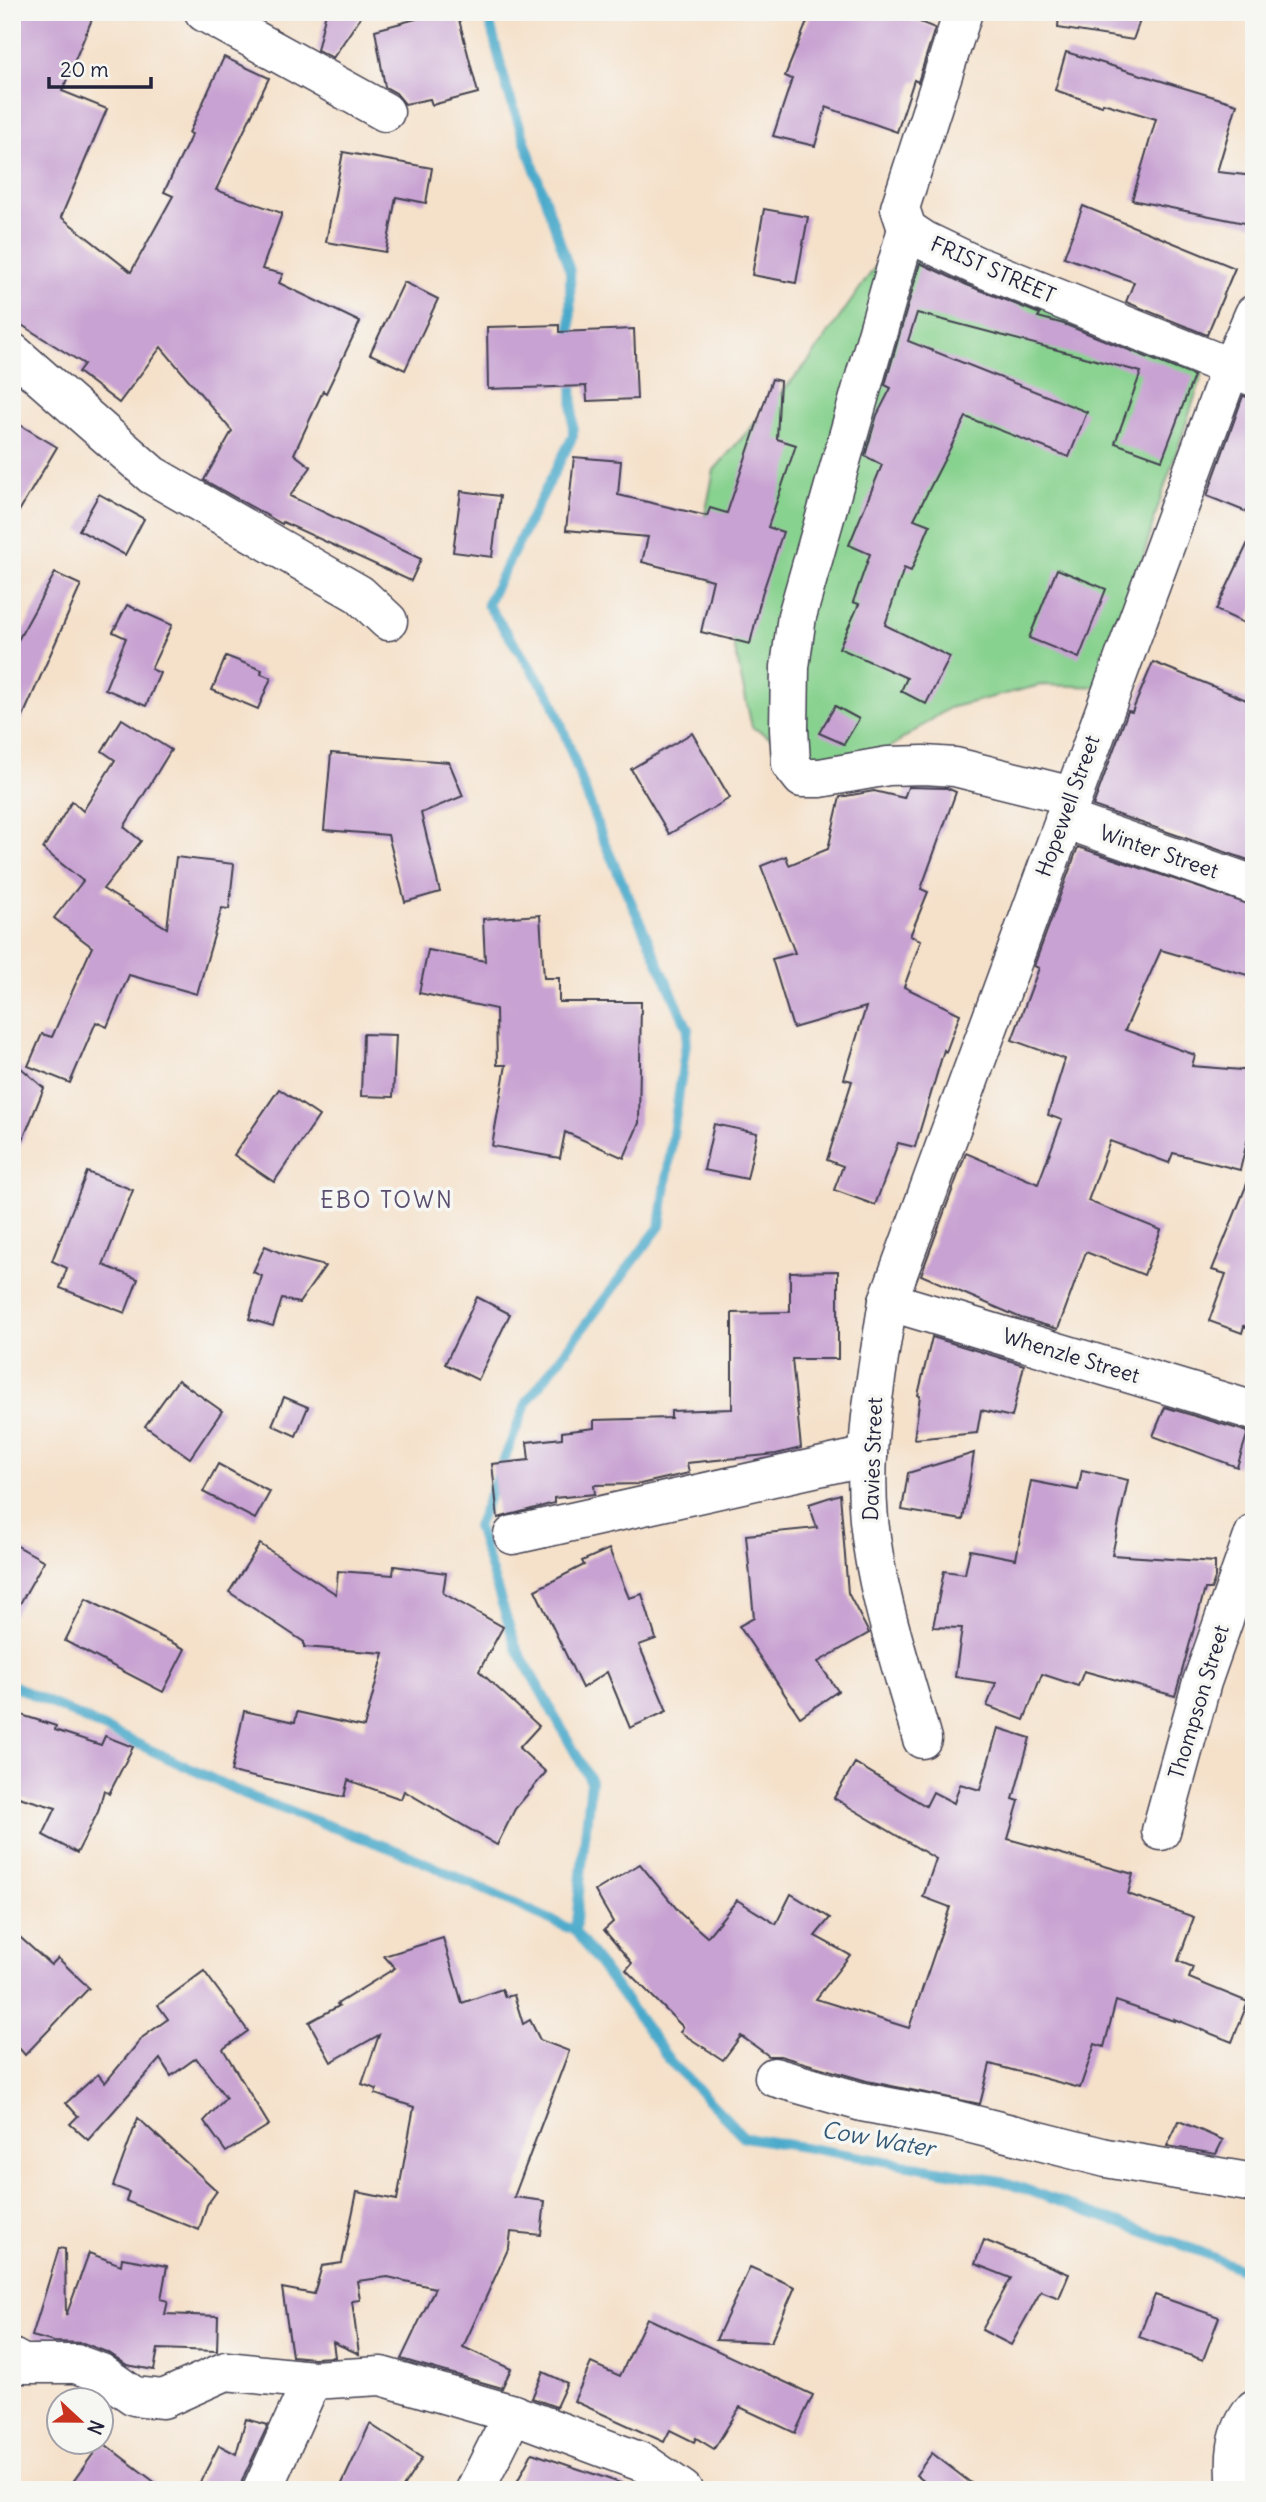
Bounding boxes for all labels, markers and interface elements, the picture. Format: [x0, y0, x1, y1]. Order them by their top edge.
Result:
scale bar [49, 46, 150, 90]
text: 20 m [60, 56, 109, 83]
street label: FRIST STREET [927, 230, 1060, 309]
street label: Hopewell Street [1029, 731, 1106, 880]
street label: Winter Street [1096, 819, 1222, 884]
district label: EBO TOWN [320, 1185, 454, 1214]
street label: Whenzle Street [999, 1322, 1143, 1389]
street label: Davies Street [857, 1397, 888, 1521]
street label: Thompson Street [1162, 1621, 1235, 1782]
water label: Cow Water [819, 2114, 939, 2163]
north arrow [46, 2386, 116, 2456]
text: N [82, 2417, 109, 2438]

